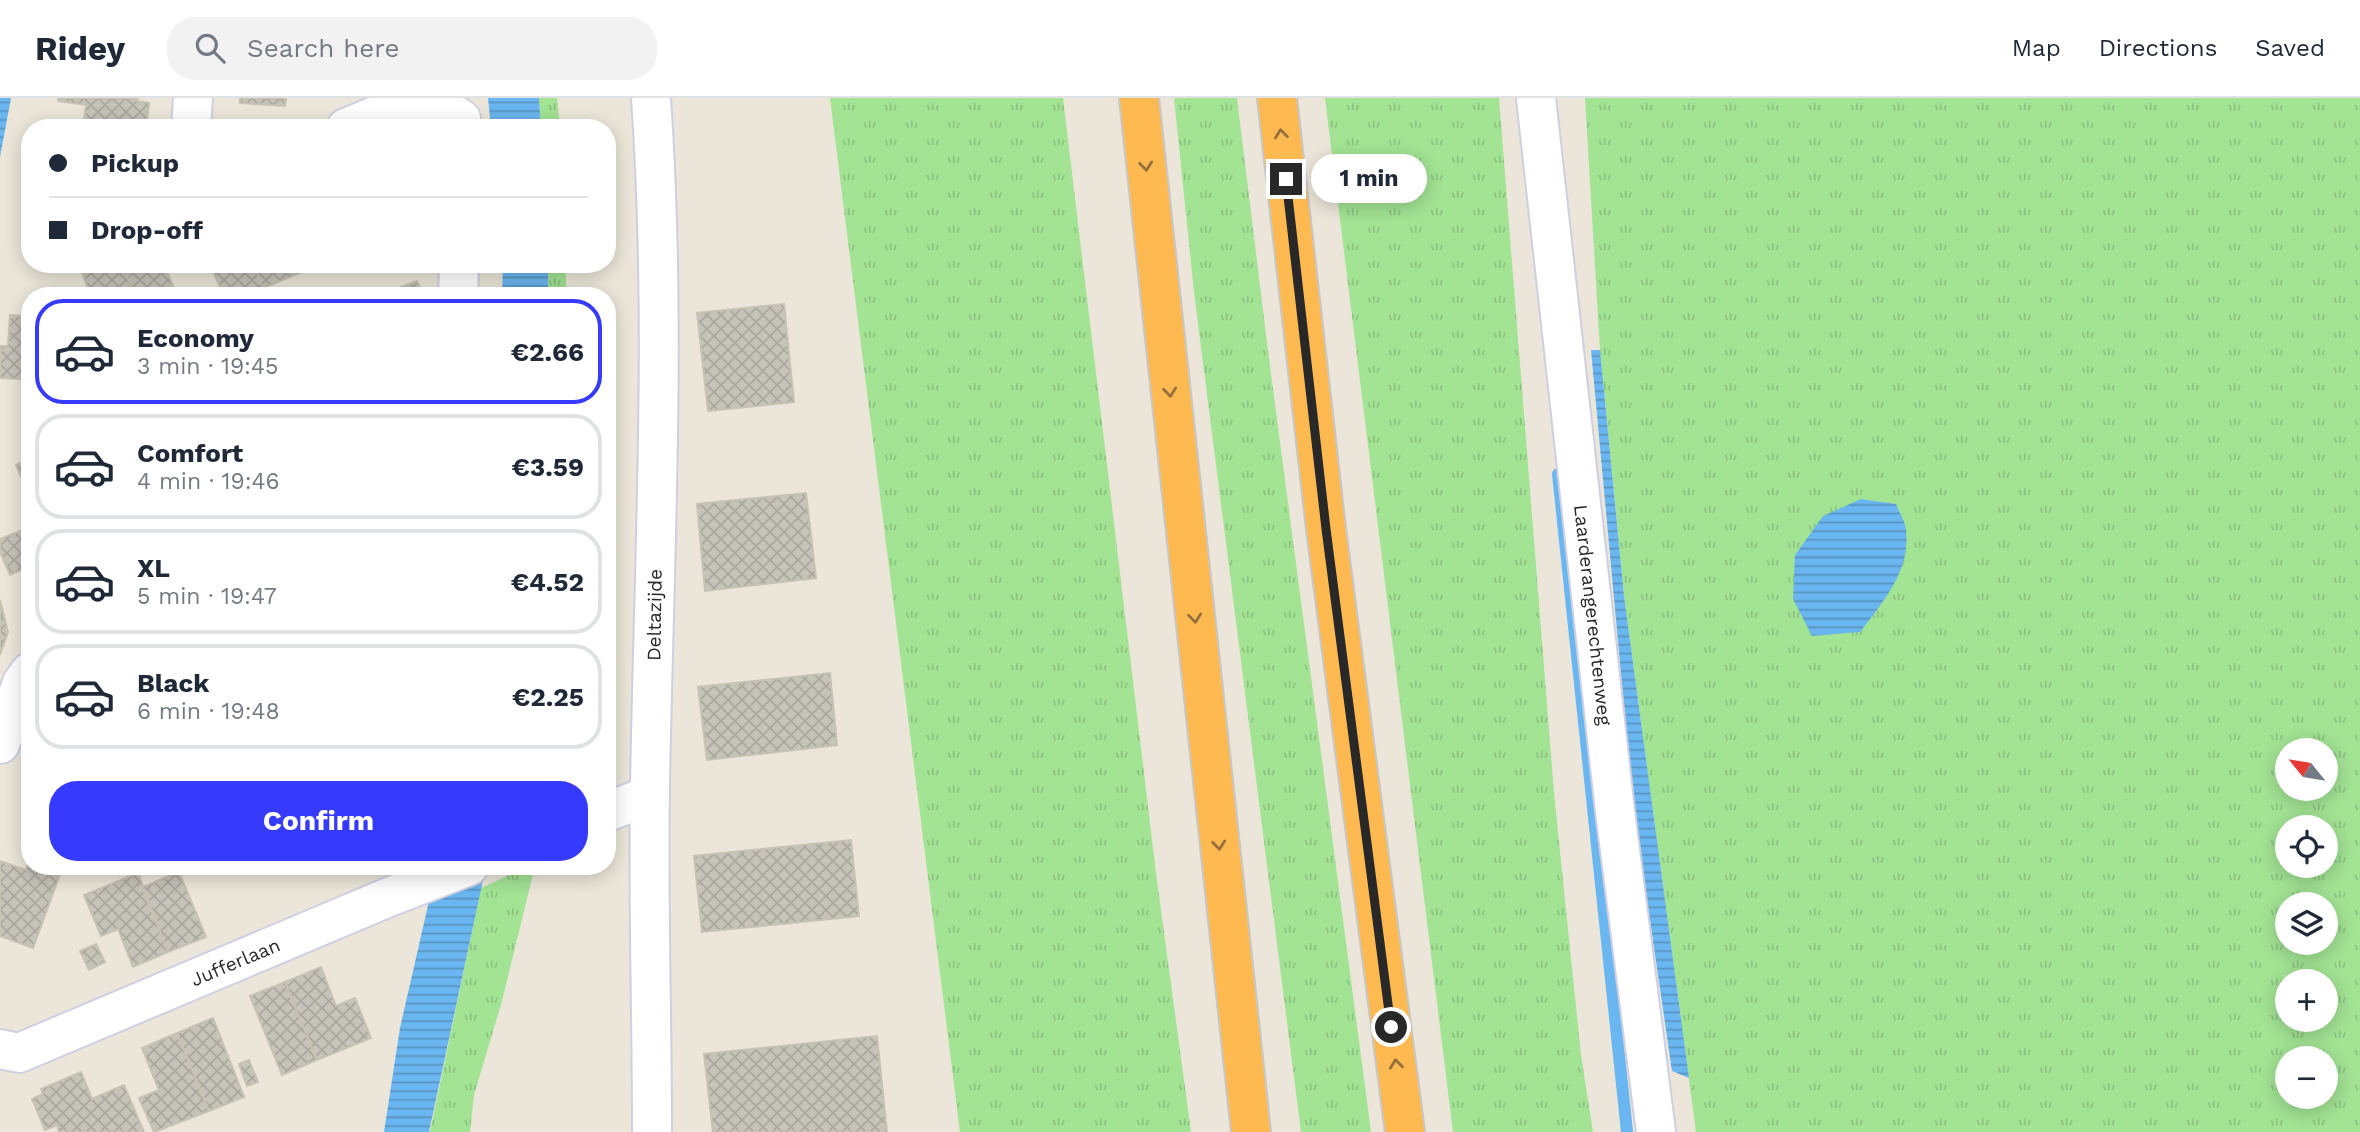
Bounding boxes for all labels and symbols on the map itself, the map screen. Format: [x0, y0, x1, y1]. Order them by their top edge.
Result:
one-way arrow [1274, 128, 1289, 139]
callout: 1 min [1310, 154, 1426, 204]
one-way arrow [1138, 161, 1153, 172]
route end [1270, 163, 1302, 195]
one-way arrow [1163, 386, 1178, 398]
street label: Laarderangerechtenweg [1569, 503, 1617, 728]
street label: Deltazijde [642, 569, 667, 661]
one-way arrow [1187, 612, 1202, 624]
north arrow [2275, 738, 2338, 802]
one-way arrow [1211, 839, 1226, 850]
street label: Jufferlaan [187, 933, 284, 991]
route start [1375, 1011, 1407, 1043]
one-way arrow [1389, 1059, 1404, 1070]

